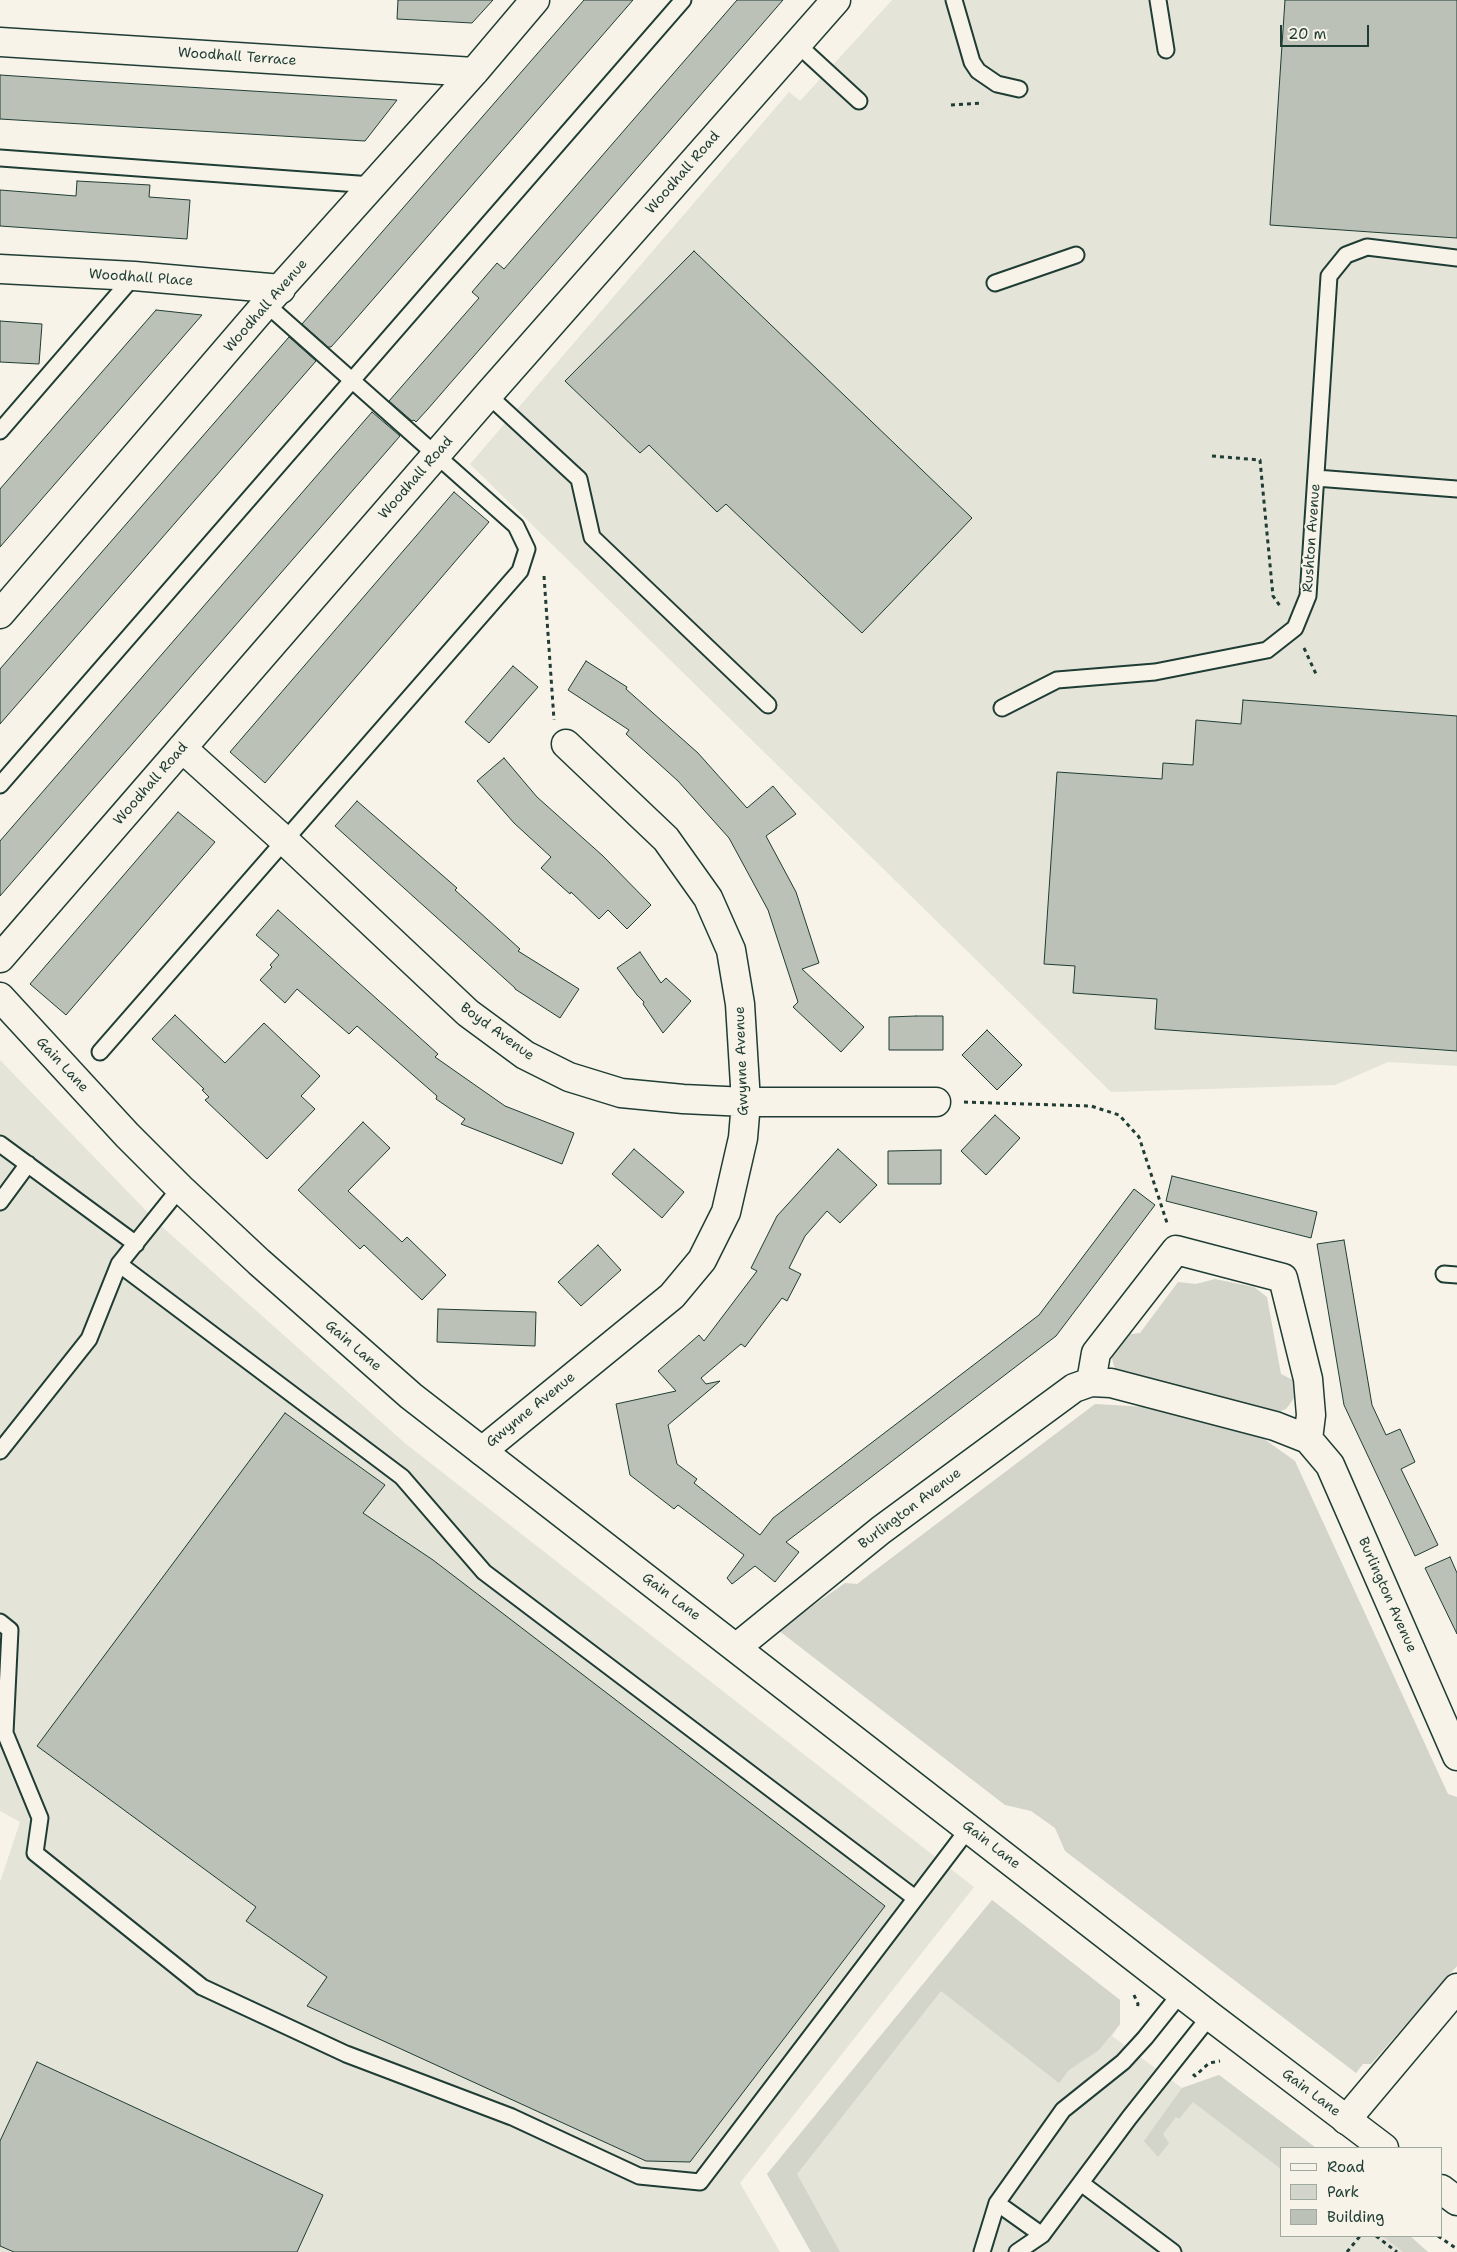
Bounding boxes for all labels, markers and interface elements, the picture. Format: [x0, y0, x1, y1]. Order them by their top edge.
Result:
scale bar [1282, 15, 1371, 47]
text: 20 m [1288, 24, 1327, 44]
street label: Woodhall Terrace [177, 44, 297, 70]
street label: Woodhall Road [642, 128, 724, 218]
street label: Woodhall Avenue [221, 256, 311, 356]
street label: Woodhall Place [88, 266, 194, 290]
street label: Woodhall Road [375, 433, 457, 523]
street label: Rushton Avenue [1300, 483, 1324, 593]
street label: Woodhall Road [110, 739, 192, 829]
street label: Boyd Avenue [457, 999, 537, 1065]
street label: Gwynne Avenue [732, 1006, 752, 1116]
street label: Gain Lane [32, 1034, 92, 1096]
street label: Gain Lane [321, 1317, 385, 1375]
street label: Gwynne Avenue [483, 1369, 579, 1451]
street label: Burlington Avenue [855, 1465, 965, 1553]
street label: Burlington Avenue [1354, 1535, 1420, 1655]
street label: Gain Lane [638, 1570, 704, 1624]
street label: Gain Lane [959, 1817, 1023, 1873]
street label: Gain Lane [1278, 2066, 1344, 2120]
legend [1280, 2147, 1442, 2237]
text: Road [1327, 2157, 1365, 2177]
text: Park [1327, 2182, 1359, 2202]
text: Building [1327, 2207, 1384, 2227]

